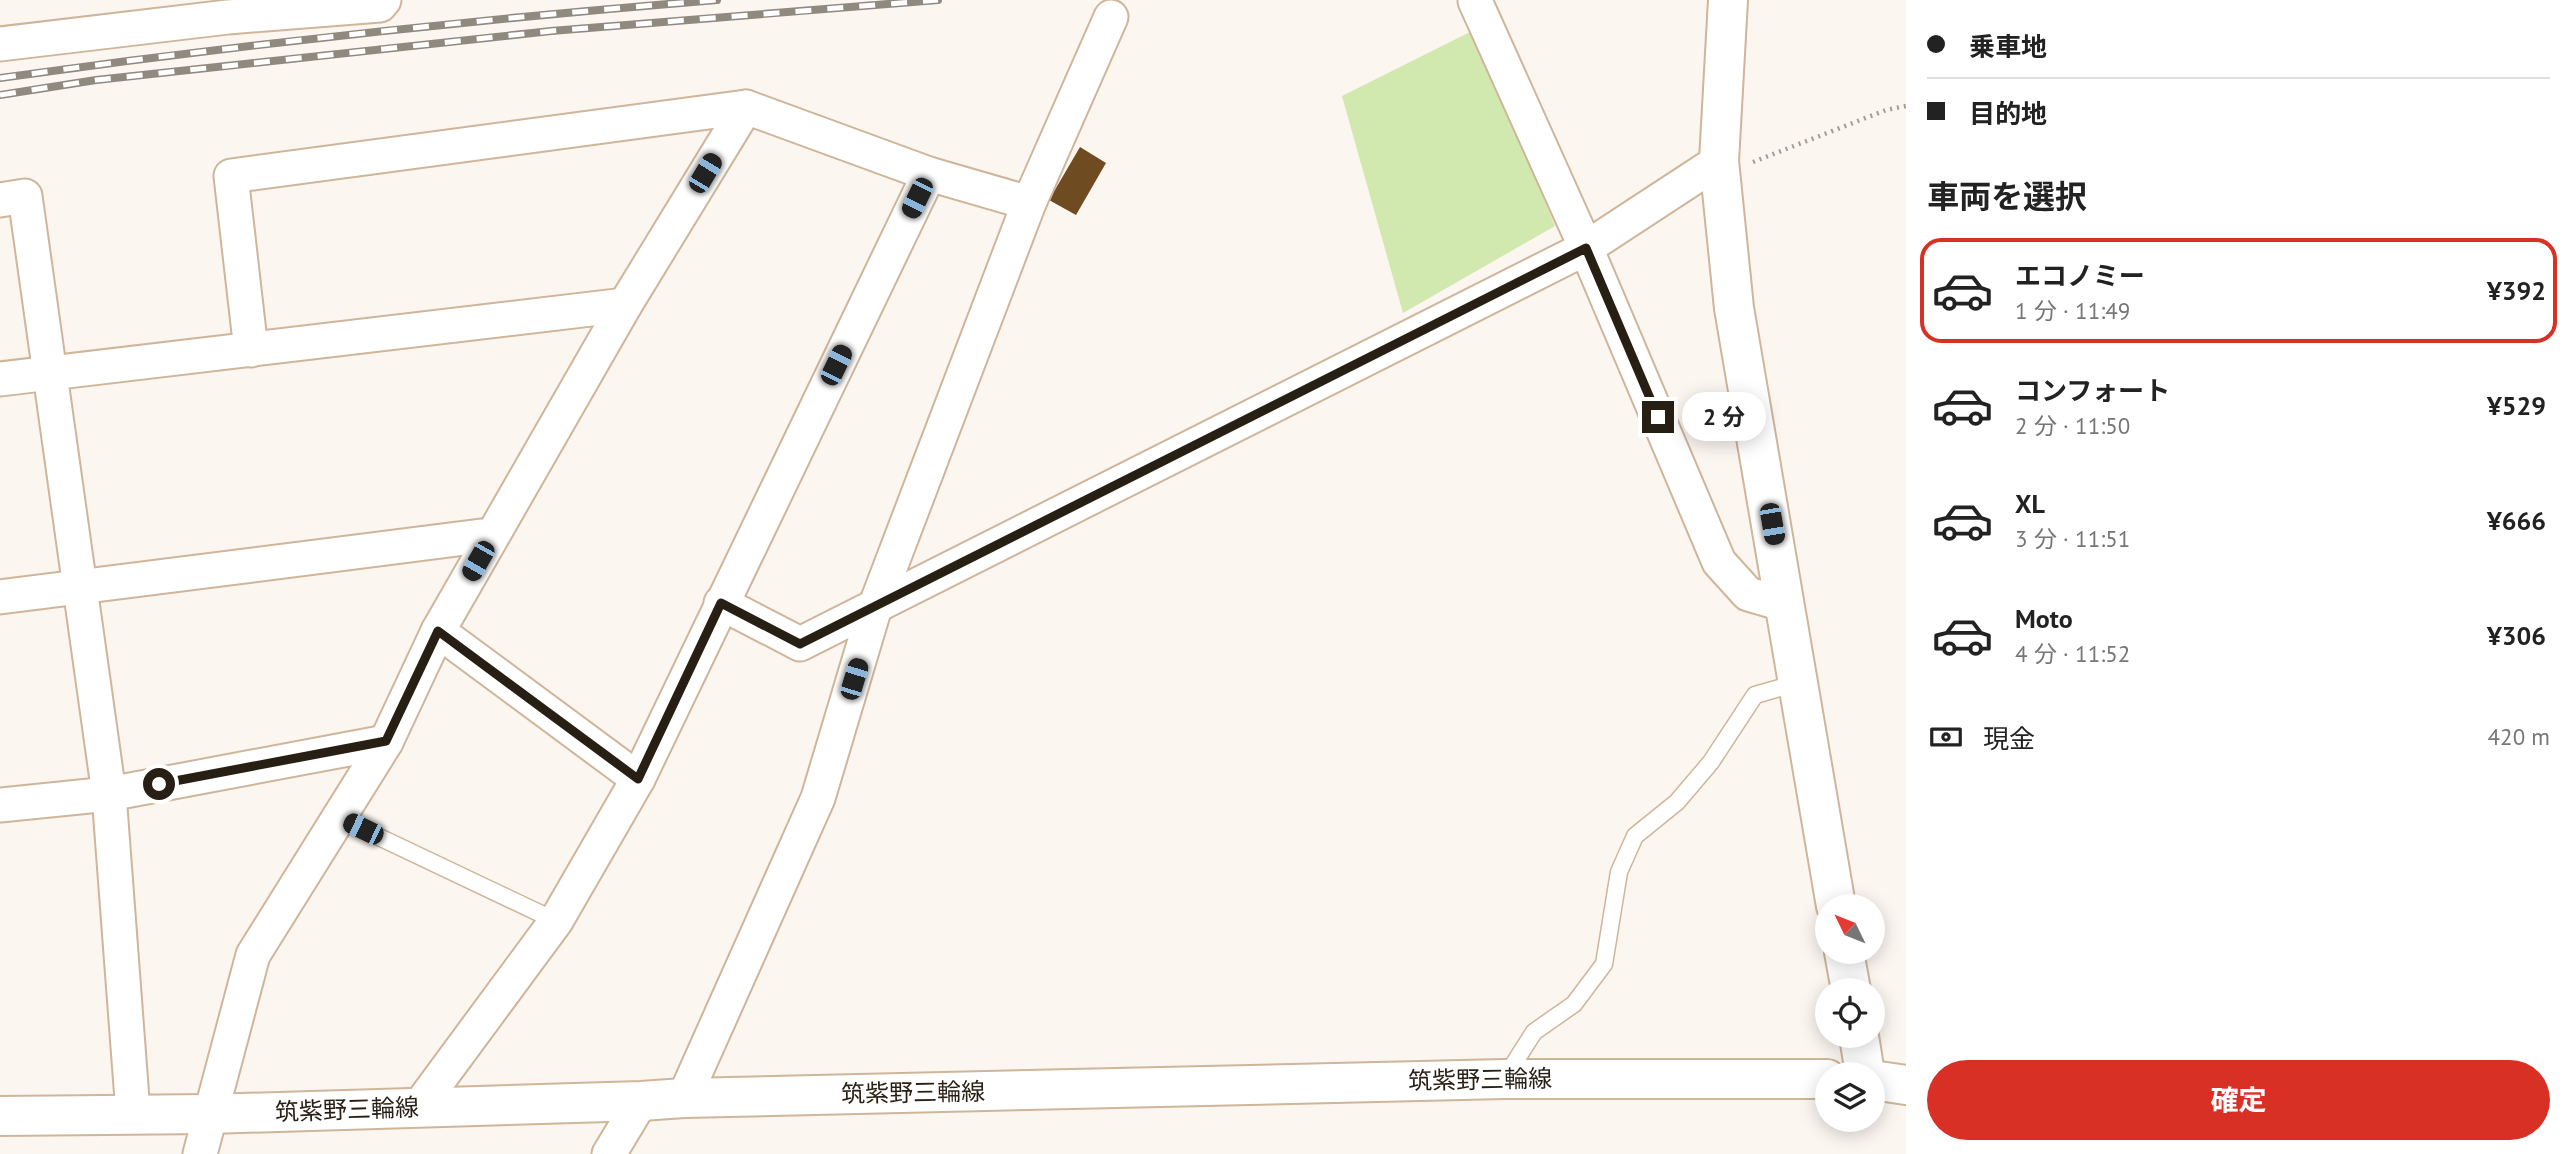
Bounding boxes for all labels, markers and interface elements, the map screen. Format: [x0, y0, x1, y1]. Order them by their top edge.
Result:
text: 乗車地 [1969, 30, 2047, 63]
text: 目的地 [1969, 97, 2047, 130]
car [686, 150, 725, 196]
car [899, 175, 936, 221]
text: 車両を選択 [1927, 175, 2087, 217]
icon: car [1931, 259, 1994, 322]
text: エコノミー [2015, 259, 2145, 292]
text: ¥392 [2487, 274, 2546, 307]
text: 1 分 · 11:49 [2015, 296, 2130, 325]
car [818, 342, 855, 388]
icon: car [1931, 374, 1994, 437]
text: コンフォート [2015, 374, 2170, 407]
text: ¥529 [2487, 389, 2546, 422]
callout: 2 分 [1682, 392, 1766, 442]
route end [1642, 401, 1674, 433]
text: 2 分 [1703, 402, 1745, 431]
text: 2 分 · 11:50 [2015, 411, 2130, 440]
text: XL [2015, 487, 2045, 520]
icon: car [1931, 489, 1994, 552]
car [1759, 501, 1786, 547]
text: ¥666 [2487, 504, 2546, 537]
text: 3 分 · 11:51 [2015, 524, 2130, 553]
car [459, 538, 498, 584]
text: Moto [2015, 602, 2073, 635]
icon: car [1931, 604, 1994, 667]
text: ¥306 [2487, 619, 2546, 652]
text: 4 分 · 11:52 [2015, 639, 2130, 668]
car [838, 656, 871, 702]
icon: cash [1927, 718, 1965, 756]
text: 現金 [1983, 722, 2035, 755]
text: 420 m [2488, 722, 2550, 751]
route start [143, 768, 175, 800]
car [340, 810, 387, 848]
north arrow [1815, 894, 1885, 964]
map controls [1815, 894, 1885, 1132]
button: locate [1815, 978, 1885, 1048]
button: 確定 [1927, 1060, 2550, 1140]
button: layers [1815, 1062, 1885, 1132]
street label: 筑紫野三輪線 [1408, 1063, 1552, 1096]
street label: 筑紫野三輪線 [841, 1076, 985, 1109]
street label: 筑紫野三輪線 [274, 1091, 419, 1128]

